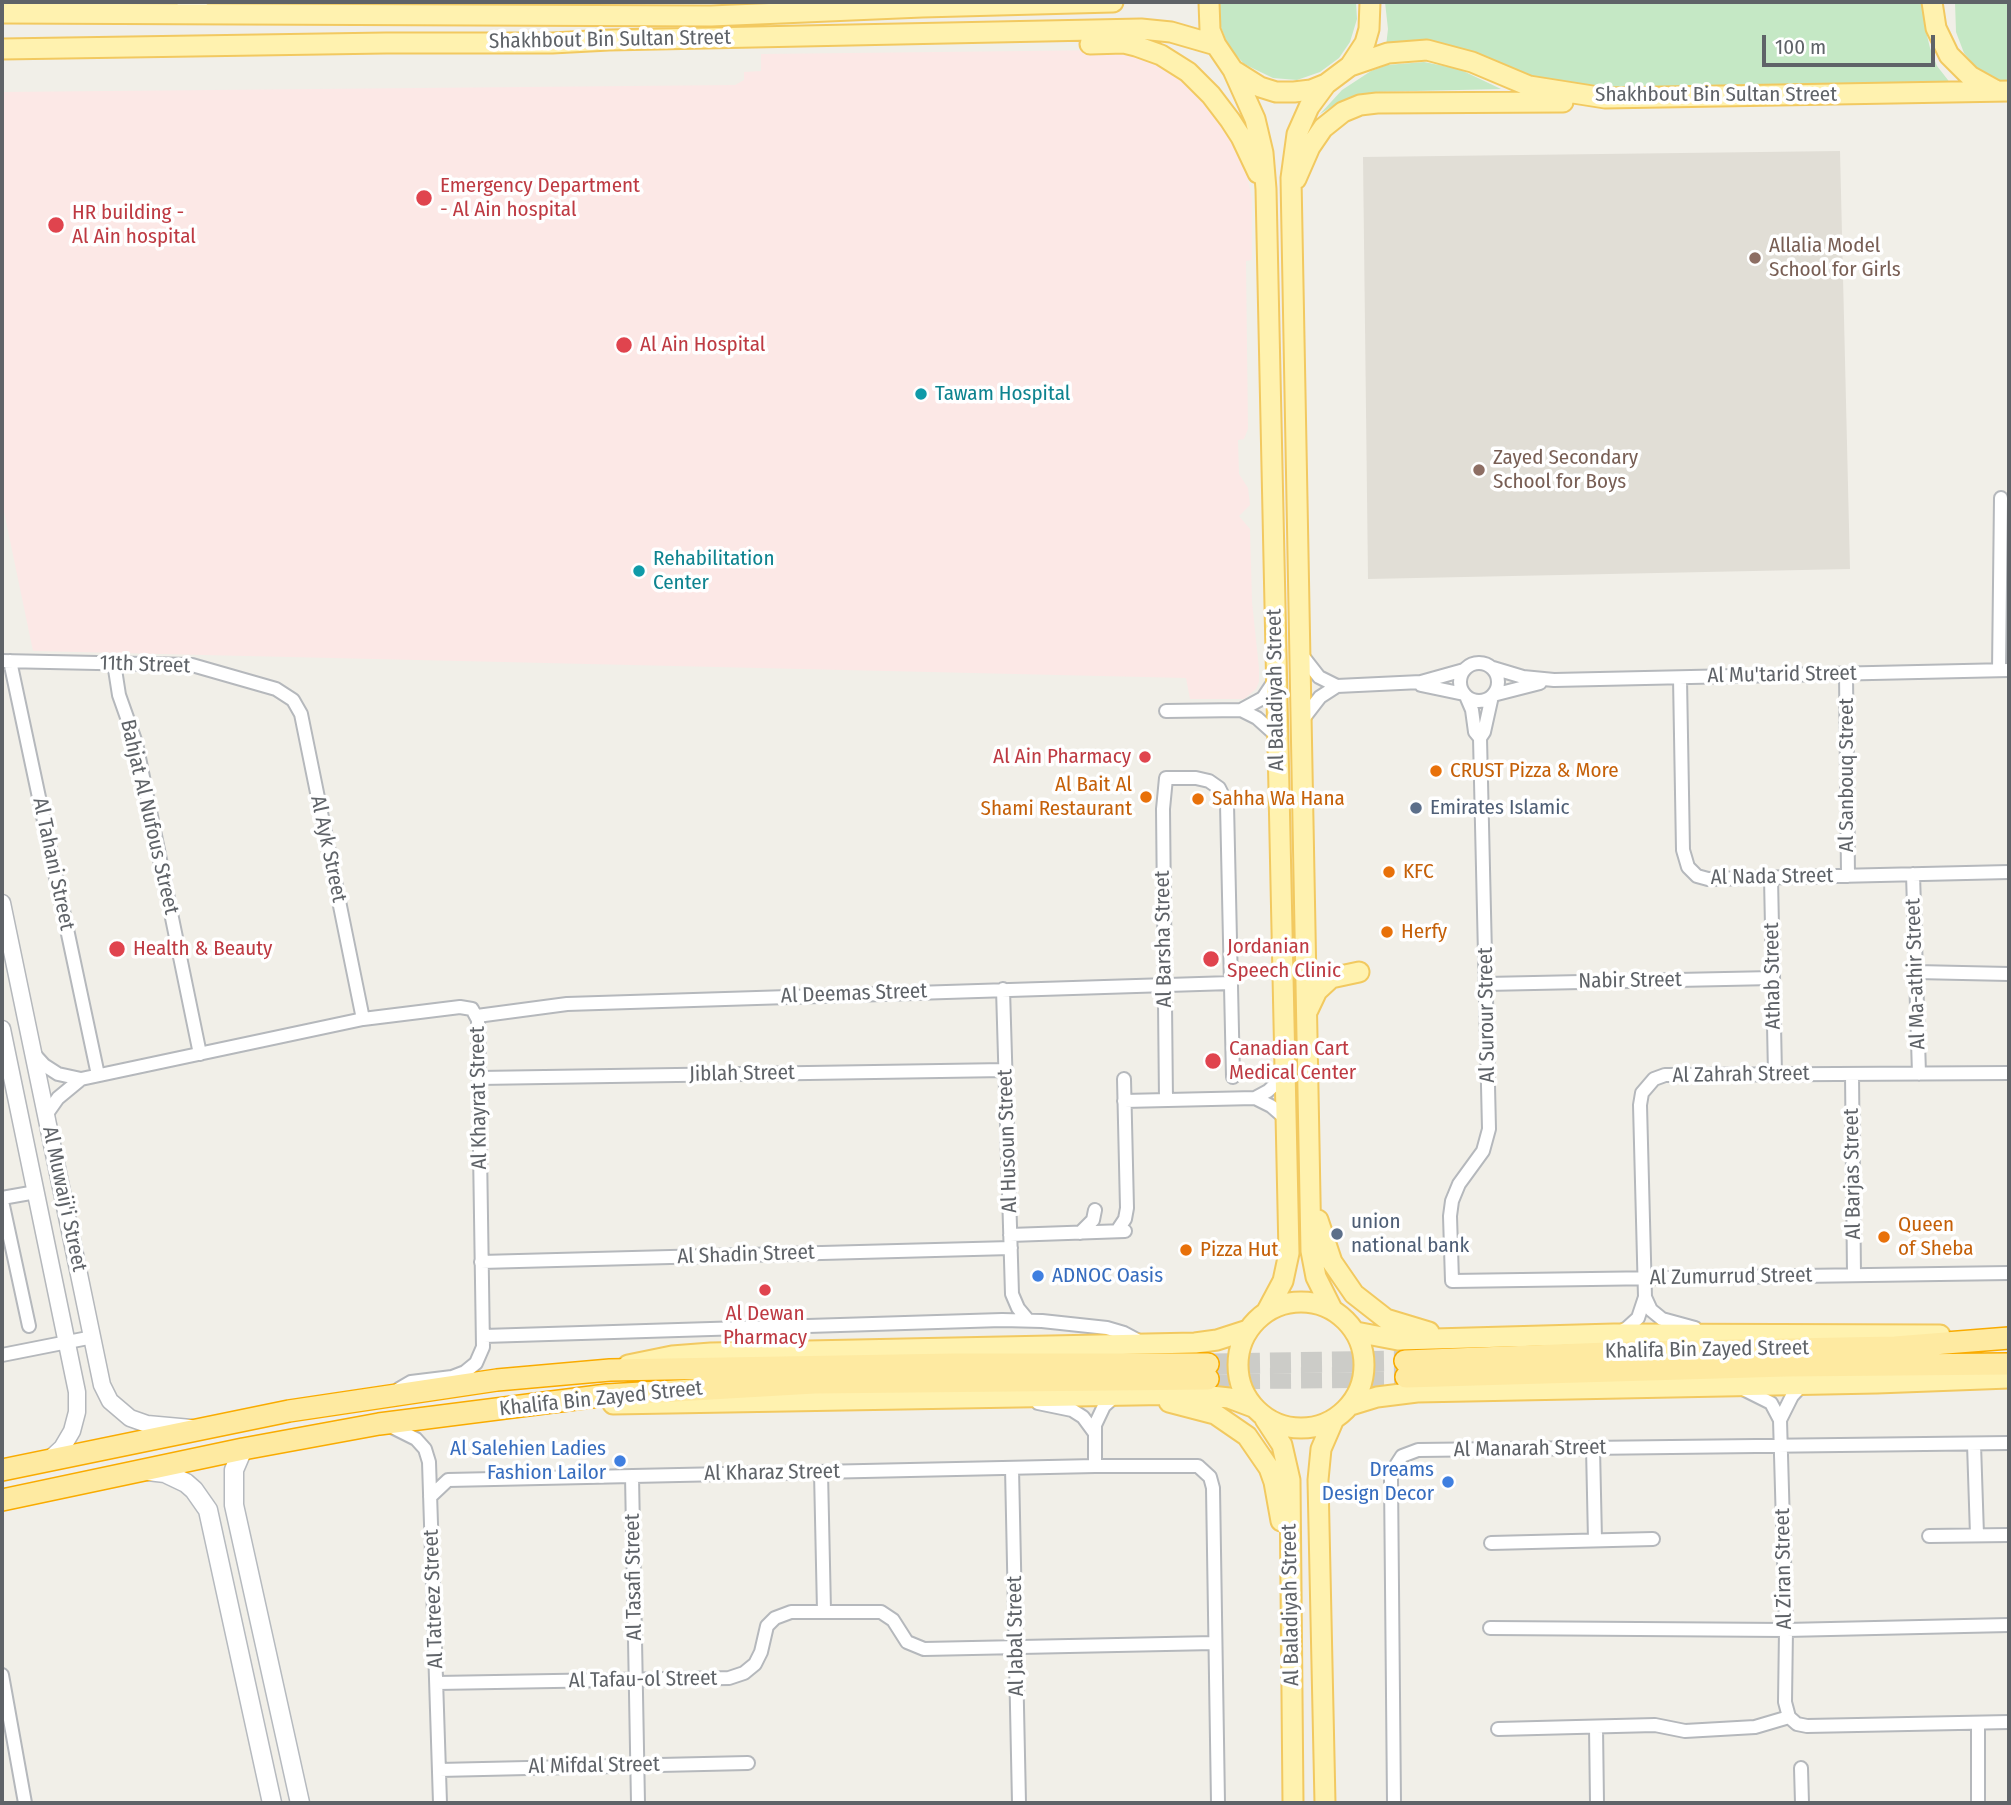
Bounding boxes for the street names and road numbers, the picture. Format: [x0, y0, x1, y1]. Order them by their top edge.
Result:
street label: Shakhbout Bin Sultan Street [489, 25, 731, 55]
street label: Shakhbout Bin Sultan Street [1595, 82, 1837, 108]
street label: Al Baladiyah Street [1262, 609, 1290, 771]
street label: 11th Street [99, 651, 191, 679]
street label: Al Mu'tarid Street [1707, 661, 1857, 689]
street label: Al Sanbouq Street [1834, 698, 1860, 852]
street label: Bahjat Al Nufous Street [114, 717, 184, 917]
street label: Al Ayk Street [304, 793, 352, 905]
street label: Al Tahani Street [27, 795, 79, 933]
street label: Al Nada Street [1710, 863, 1834, 891]
street label: Al Barsha Street [1150, 870, 1178, 1008]
street label: Al Ma-athir Street [1901, 898, 1931, 1050]
street label: Athab Street [1759, 922, 1787, 1030]
street label: Al Surour Street [1473, 947, 1501, 1083]
street label: Nabir Street [1578, 967, 1682, 995]
street label: Al Deemas Street [780, 979, 928, 1009]
street label: Al Khayrat Street [465, 1026, 493, 1170]
street label: Jiblah Street [689, 1060, 795, 1088]
street label: Al Zahrah Street [1672, 1061, 1810, 1089]
street label: Al Husoun Street [993, 1069, 1023, 1213]
street label: Al Barjas Street [1839, 1108, 1867, 1240]
street label: Al Muwaij'i Street [36, 1124, 92, 1274]
street label: Al Shadin Street [677, 1240, 815, 1270]
street label: Al Zumurrud Street [1649, 1263, 1813, 1291]
street label: Khalifa Bin Zayed Street [1605, 1336, 1809, 1364]
street label: Khalifa Bin Zayed Street [498, 1376, 704, 1422]
street label: Al Manarah Street [1453, 1435, 1607, 1463]
street label: Al Kharaz Street [704, 1459, 840, 1487]
street label: Al Ziran Street [1770, 1508, 1798, 1630]
street label: Al Tasafi Street [620, 1513, 648, 1641]
street label: Al Baladiyah Street [1277, 1524, 1305, 1686]
street label: Al Tatreez Street [419, 1529, 449, 1669]
street label: Al Jabal Street [1002, 1575, 1030, 1697]
street label: Al Tafau-ol Street [568, 1666, 718, 1694]
street label: Al Mifdal Street [528, 1752, 660, 1780]

